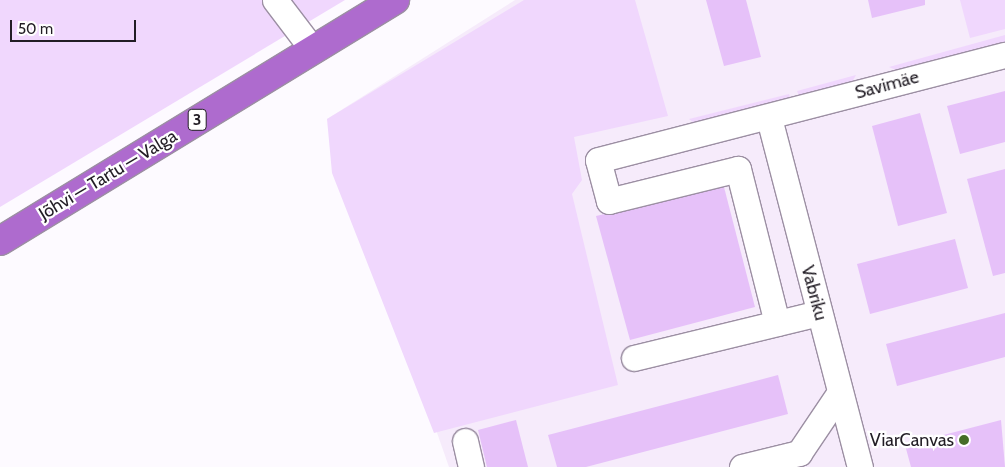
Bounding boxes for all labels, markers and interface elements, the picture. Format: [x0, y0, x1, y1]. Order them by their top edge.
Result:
scale bar [12, 10, 139, 42]
text: 50 m [18, 20, 53, 38]
street label: Savimäe [853, 66, 921, 104]
road number: 3 [187, 106, 207, 134]
street label: Jõhvi — Tartu — Valga [35, 125, 181, 225]
street label: Vabriku [796, 263, 832, 323]
place label: ViarCanvas [870, 429, 954, 451]
marker: ViarCanvas [958, 434, 970, 446]

